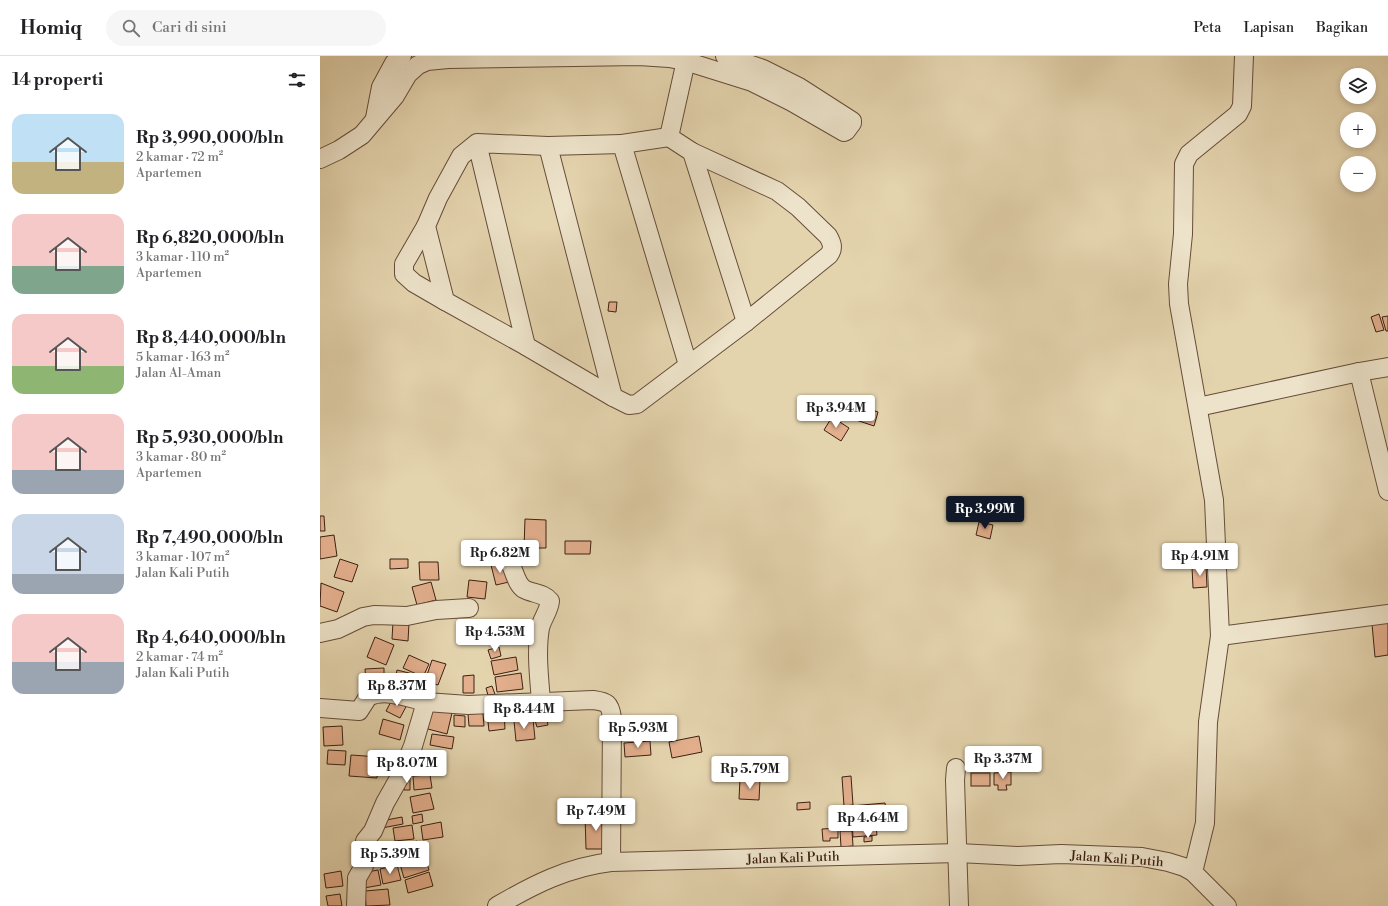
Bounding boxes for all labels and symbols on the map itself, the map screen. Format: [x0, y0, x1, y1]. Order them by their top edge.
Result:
pin: Rp 3.94M [795, 395, 877, 429]
pin: Rp 3.99M [944, 496, 1026, 530]
pin: Rp 6.82M [459, 540, 541, 574]
pin: Rp 4.91M [1159, 543, 1241, 577]
pin: Rp 4.53M [454, 619, 536, 653]
pin: Rp 8.37M [356, 673, 438, 707]
pin: Rp 8.44M [483, 696, 565, 730]
pin: Rp 5.93M [597, 715, 679, 749]
pin: Rp 3.37M [962, 746, 1044, 780]
pin: Rp 8.07M [366, 750, 448, 784]
pin: Rp 5.79M [709, 756, 791, 790]
pin: Rp 7.49M [555, 798, 637, 832]
pin: Rp 4.64M [827, 805, 909, 839]
pin: Rp 5.39M [349, 841, 431, 875]
street label: Jalan Kali Putih [745, 848, 840, 868]
street label: Jalan Kali Putih [1069, 848, 1164, 870]

